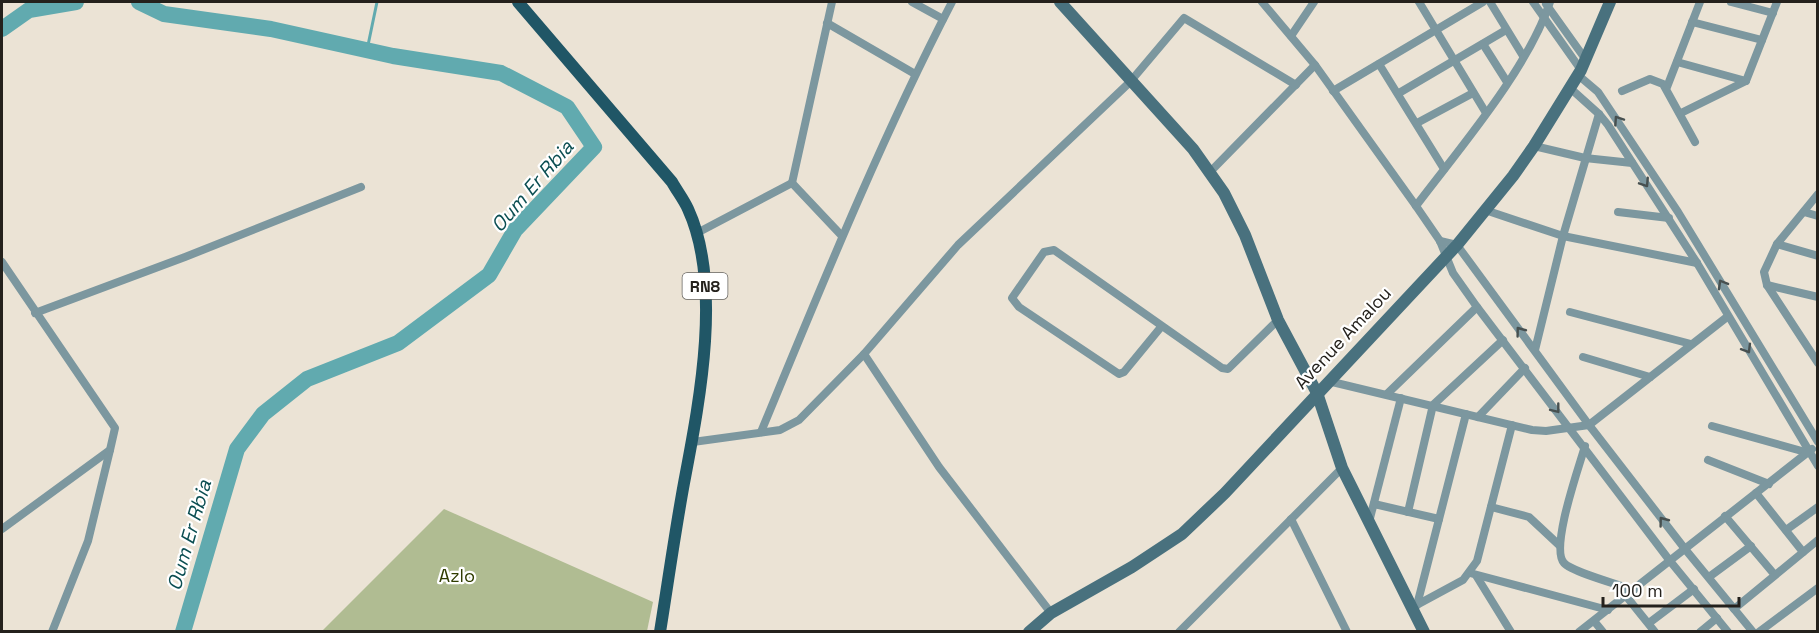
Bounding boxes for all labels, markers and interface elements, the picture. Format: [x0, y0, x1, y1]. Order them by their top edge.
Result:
one-way arrow [1614, 115, 1625, 126]
water label: Oum Er Rbia [485, 134, 579, 237]
one-way arrow [1638, 176, 1649, 187]
road number: RN8 [682, 273, 728, 299]
one-way arrow [1718, 280, 1729, 290]
street label: Avenue Amalou [1289, 282, 1396, 394]
one-way arrow [1517, 327, 1528, 338]
one-way arrow [1739, 343, 1751, 353]
one-way arrow [1549, 402, 1560, 413]
water label: Oum Er Rbia [161, 476, 217, 593]
one-way arrow [1659, 516, 1670, 527]
park label: Azlo [439, 564, 475, 587]
scale bar [1603, 570, 1740, 608]
text: 100 m [1612, 579, 1663, 602]

